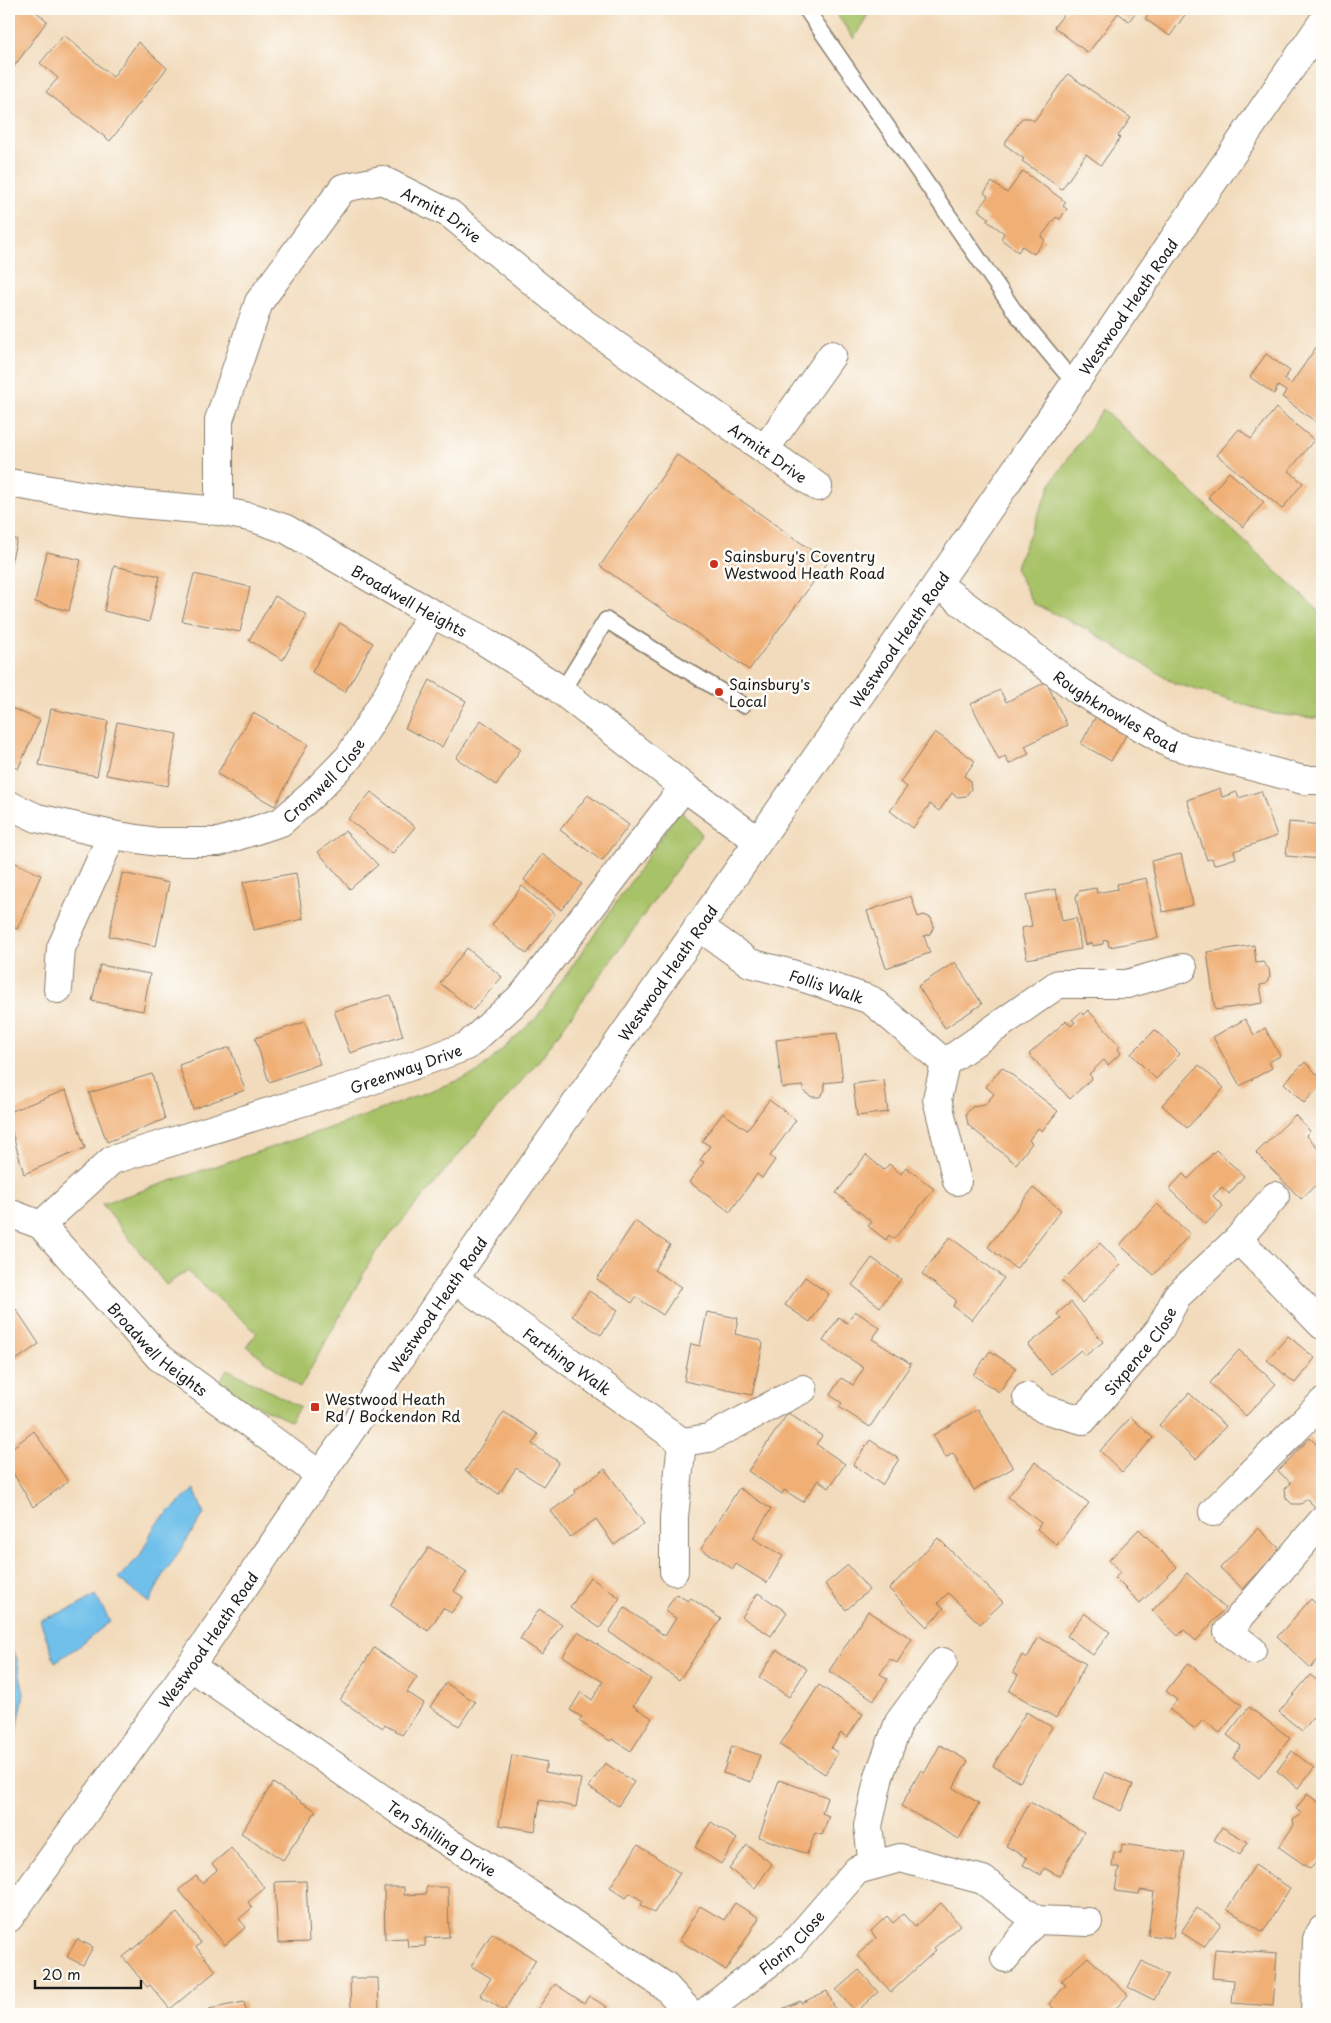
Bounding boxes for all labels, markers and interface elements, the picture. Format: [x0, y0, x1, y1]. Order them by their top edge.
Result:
street label: Armitt Drive [398, 180, 487, 247]
street label: Westwood Heath Road [1073, 233, 1183, 379]
street label: Armitt Drive [724, 417, 812, 488]
place label: Sainsbury's Coventry Westwood Heath Road [724, 544, 885, 584]
street label: Broadwell Heights [347, 558, 471, 641]
marker: Sainsbury's Coventry Westwood Heath Road [708, 558, 720, 570]
street label: Westwood Heath Road [843, 566, 954, 712]
street label: Roughknowles Road [1049, 664, 1181, 758]
place label: Sainsbury's Local [729, 672, 810, 712]
marker: Sainsbury's Local [713, 686, 725, 698]
street label: Cromwell Close [277, 734, 370, 828]
street label: Westwood Heath Road [612, 900, 722, 1045]
street label: Follis Walk [787, 962, 867, 1009]
street label: Greenway Drive [347, 1037, 465, 1098]
street label: Westwood Heath Road [382, 1231, 492, 1377]
street label: Broadwell Heights [103, 1296, 213, 1401]
street label: Sixpence Close [1098, 1303, 1181, 1400]
street label: Farthing Walk [519, 1321, 617, 1400]
place label: Westwood Heath Rd / Bockendon Rd [325, 1387, 460, 1427]
marker: Westwood Heath Rd / Bockendon Rd [309, 1401, 321, 1413]
street label: Westwood Heath Road [152, 1567, 263, 1712]
street label: Ten Shilling Drive [382, 1794, 501, 1881]
street label: Florin Close [753, 1905, 829, 1979]
scale bar [35, 1958, 141, 1990]
text: 20 m [42, 1962, 81, 1985]

